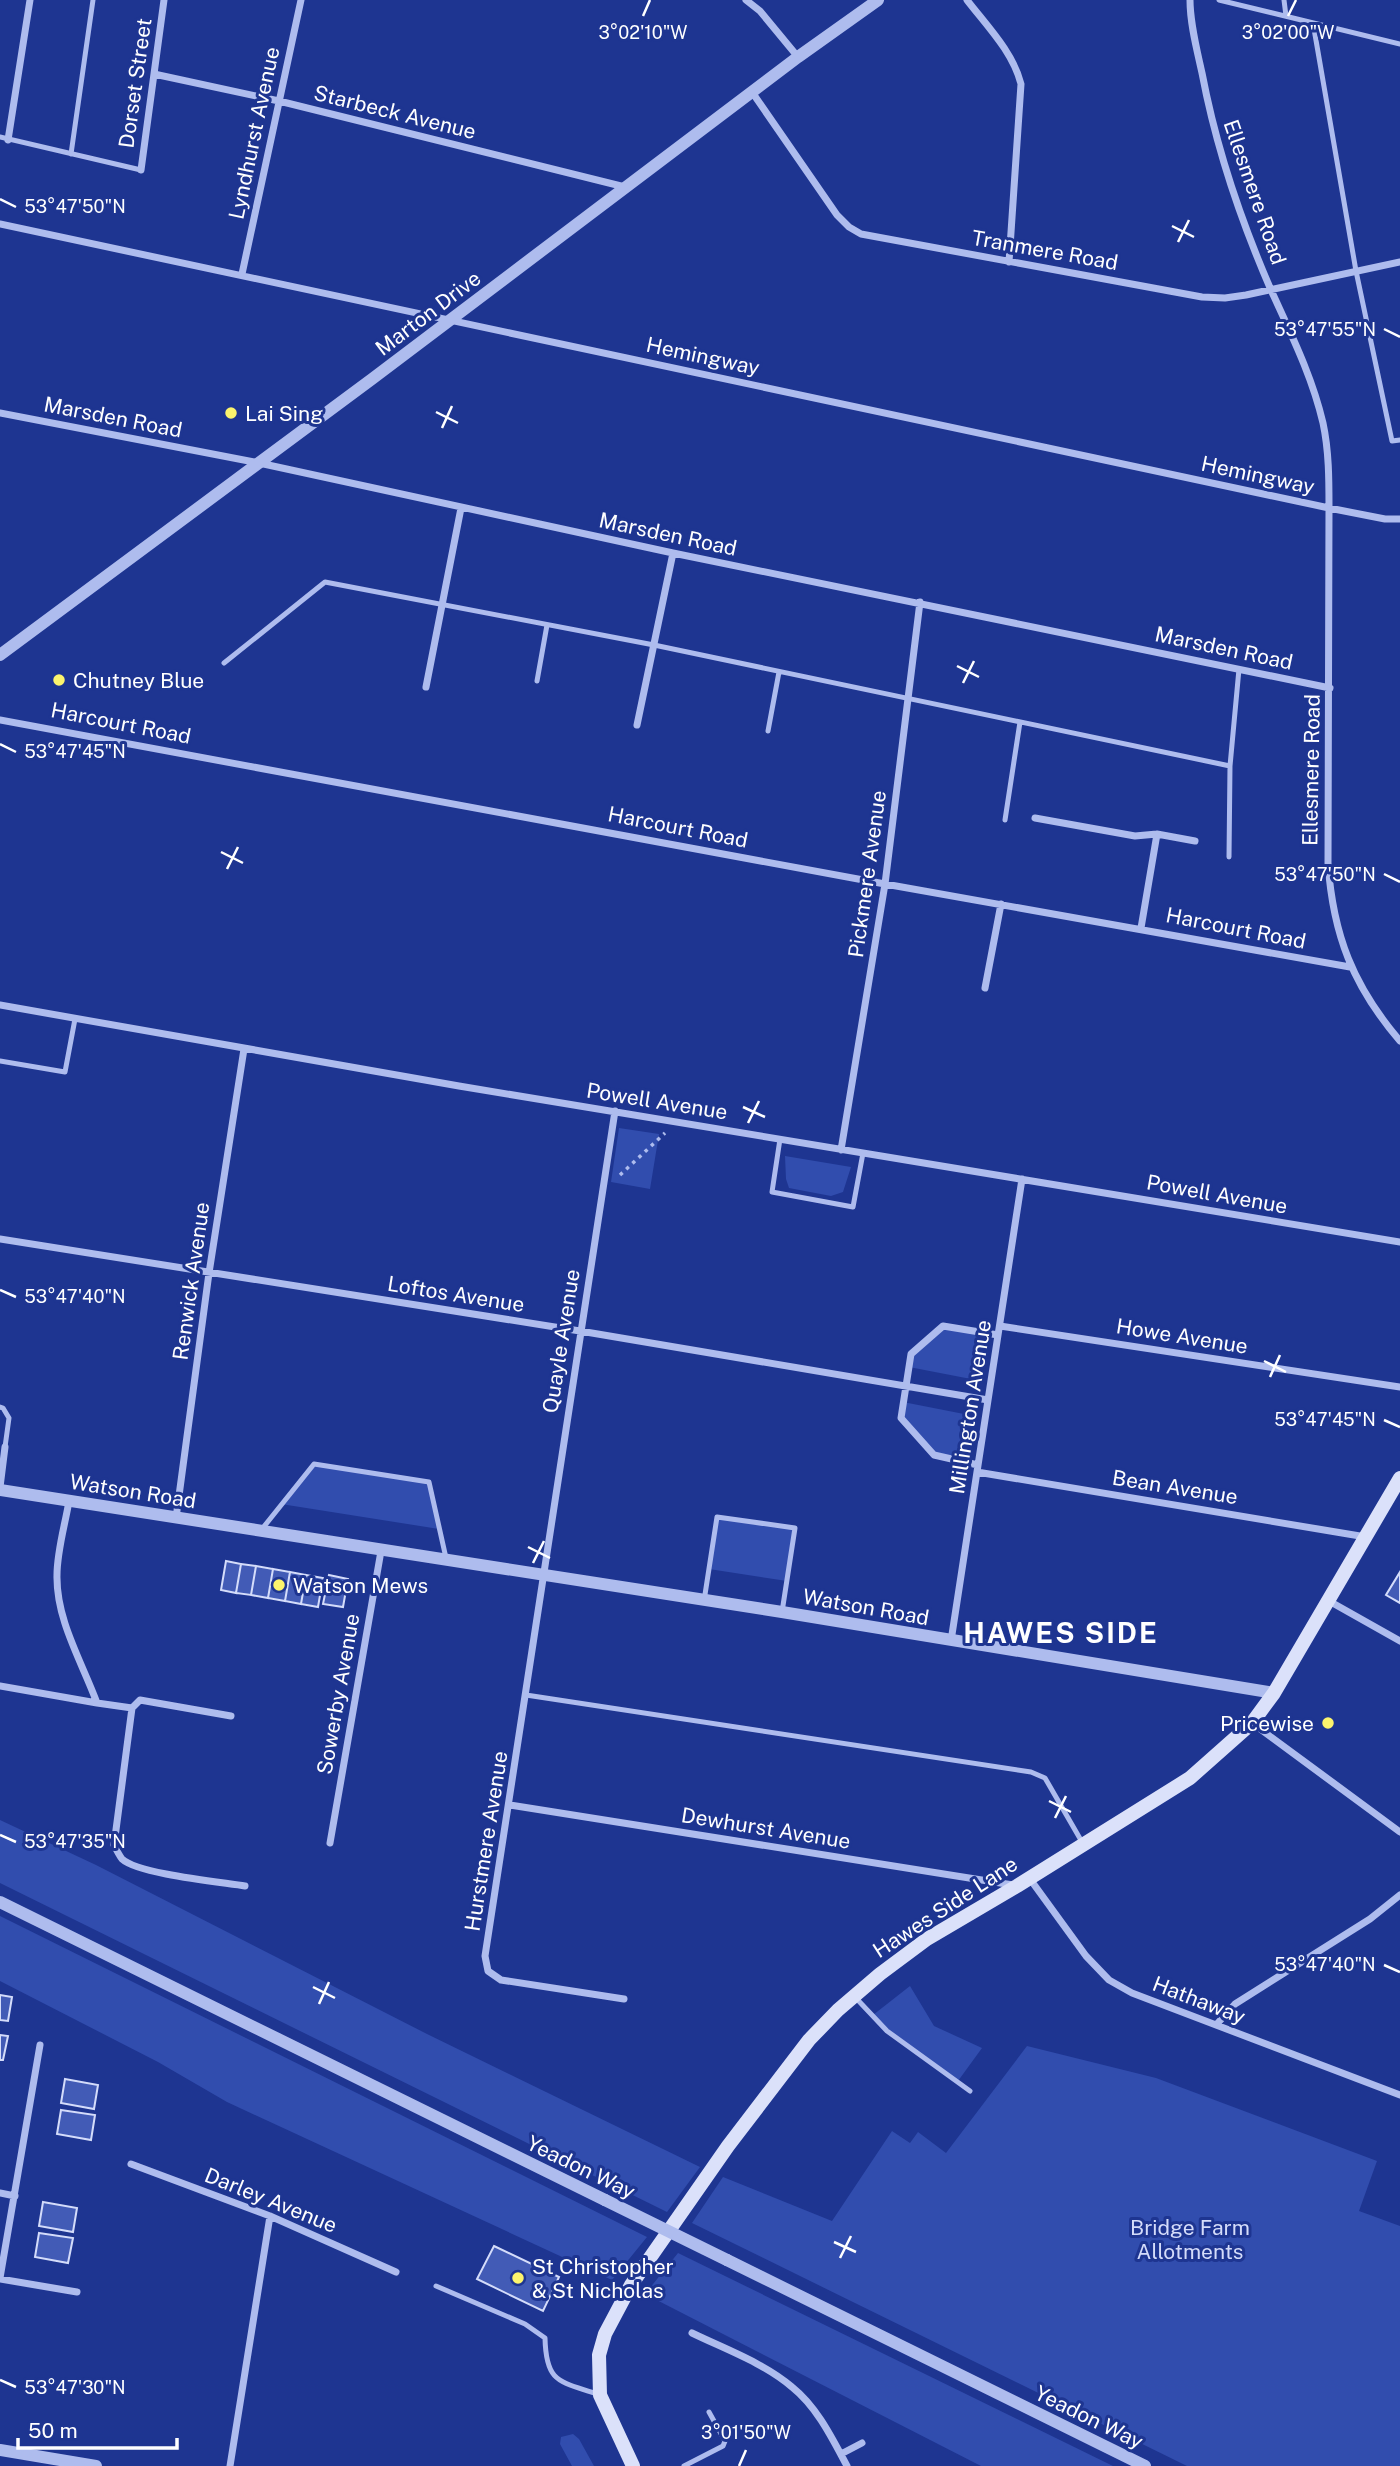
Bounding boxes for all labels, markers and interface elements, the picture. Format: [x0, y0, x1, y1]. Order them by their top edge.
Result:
street label: Dorset Street [113, 16, 157, 150]
text: 3°02'10"W [598, 22, 688, 43]
text: 3°02'00"W [1242, 22, 1334, 43]
street label: Lyndhurst Avenue [224, 44, 284, 222]
street label: Starbeck Avenue [311, 80, 479, 144]
street label: Ellesmere Road [1218, 116, 1292, 268]
text: 53°47'50"N [24, 196, 126, 217]
street label: Tranmere Road [970, 225, 1120, 275]
street label: Marton Drive [370, 265, 486, 361]
text: 53°47'55"N [1274, 319, 1376, 340]
street label: Hemingway [644, 332, 762, 380]
street label: Marsden Road [42, 391, 184, 443]
place label: Lai Sing [245, 401, 323, 426]
marker: Lai Sing [223, 405, 239, 421]
street label: Hemingway [1199, 451, 1317, 499]
street label: Marsden Road [597, 507, 739, 561]
street label: Marsden Road [1153, 621, 1295, 675]
place label: Chutney Blue [73, 668, 204, 693]
marker: Chutney Blue [51, 672, 67, 688]
street label: Ellesmere Road [1297, 694, 1325, 846]
street label: Harcourt Road [49, 697, 193, 749]
text: 53°47'45"N [24, 741, 126, 762]
street label: Pickmere Avenue [843, 789, 891, 959]
street label: Harcourt Road [606, 801, 750, 853]
text: 53°47'50"N [1274, 864, 1376, 885]
street label: Harcourt Road [1164, 902, 1308, 954]
street label: Powell Avenue [585, 1077, 729, 1125]
street label: Powell Avenue [1145, 1169, 1289, 1219]
street label: Renwick Avenue [168, 1200, 214, 1362]
street label: Quayle Avenue [537, 1267, 585, 1415]
street label: Loftos Avenue [386, 1271, 526, 1317]
text: 53°47'40"N [24, 1286, 126, 1307]
street label: Howe Avenue [1114, 1313, 1250, 1359]
street label: Millington Avenue [944, 1318, 996, 1496]
text: 53°47'45"N [1274, 1409, 1376, 1430]
street label: Bean Avenue [1110, 1465, 1240, 1509]
street label: Watson Road [68, 1469, 198, 1513]
place label: Watson Mews [293, 1573, 428, 1598]
marker: Watson Mews [271, 1577, 287, 1593]
street label: Watson Road [801, 1584, 931, 1630]
street label: Sowerby Avenue [312, 1612, 364, 1776]
district label: HAWES SIDE [963, 1616, 1159, 1649]
place label: Pricewise [1220, 1711, 1314, 1736]
marker: Pricewise [1320, 1715, 1336, 1731]
street label: Hurstmere Avenue [459, 1749, 513, 1933]
street label: Dewhurst Avenue [680, 1802, 852, 1854]
text: 53°47'35"N [24, 1831, 126, 1852]
street label: Hawes Side Lane [868, 1851, 1022, 1963]
text: 53°47'40"N [1274, 1954, 1376, 1975]
street label: Hathaway [1149, 1971, 1249, 2029]
street label: Yeadon Way [523, 2130, 639, 2204]
street label: Darley Avenue [201, 2162, 341, 2238]
park label: Bridge Farm Allotments [1130, 2215, 1250, 2264]
place label: St Christopher & St Nicholas [532, 2254, 674, 2303]
marker: St Christopher & St Nicholas [510, 2270, 526, 2286]
text: 53°47'30"N [24, 2377, 126, 2398]
street label: Yeadon Way [1031, 2380, 1147, 2454]
scale bar [18, 2406, 177, 2450]
text: 50 m [28, 2418, 78, 2443]
text: 3°01'50"W [701, 2422, 791, 2443]

